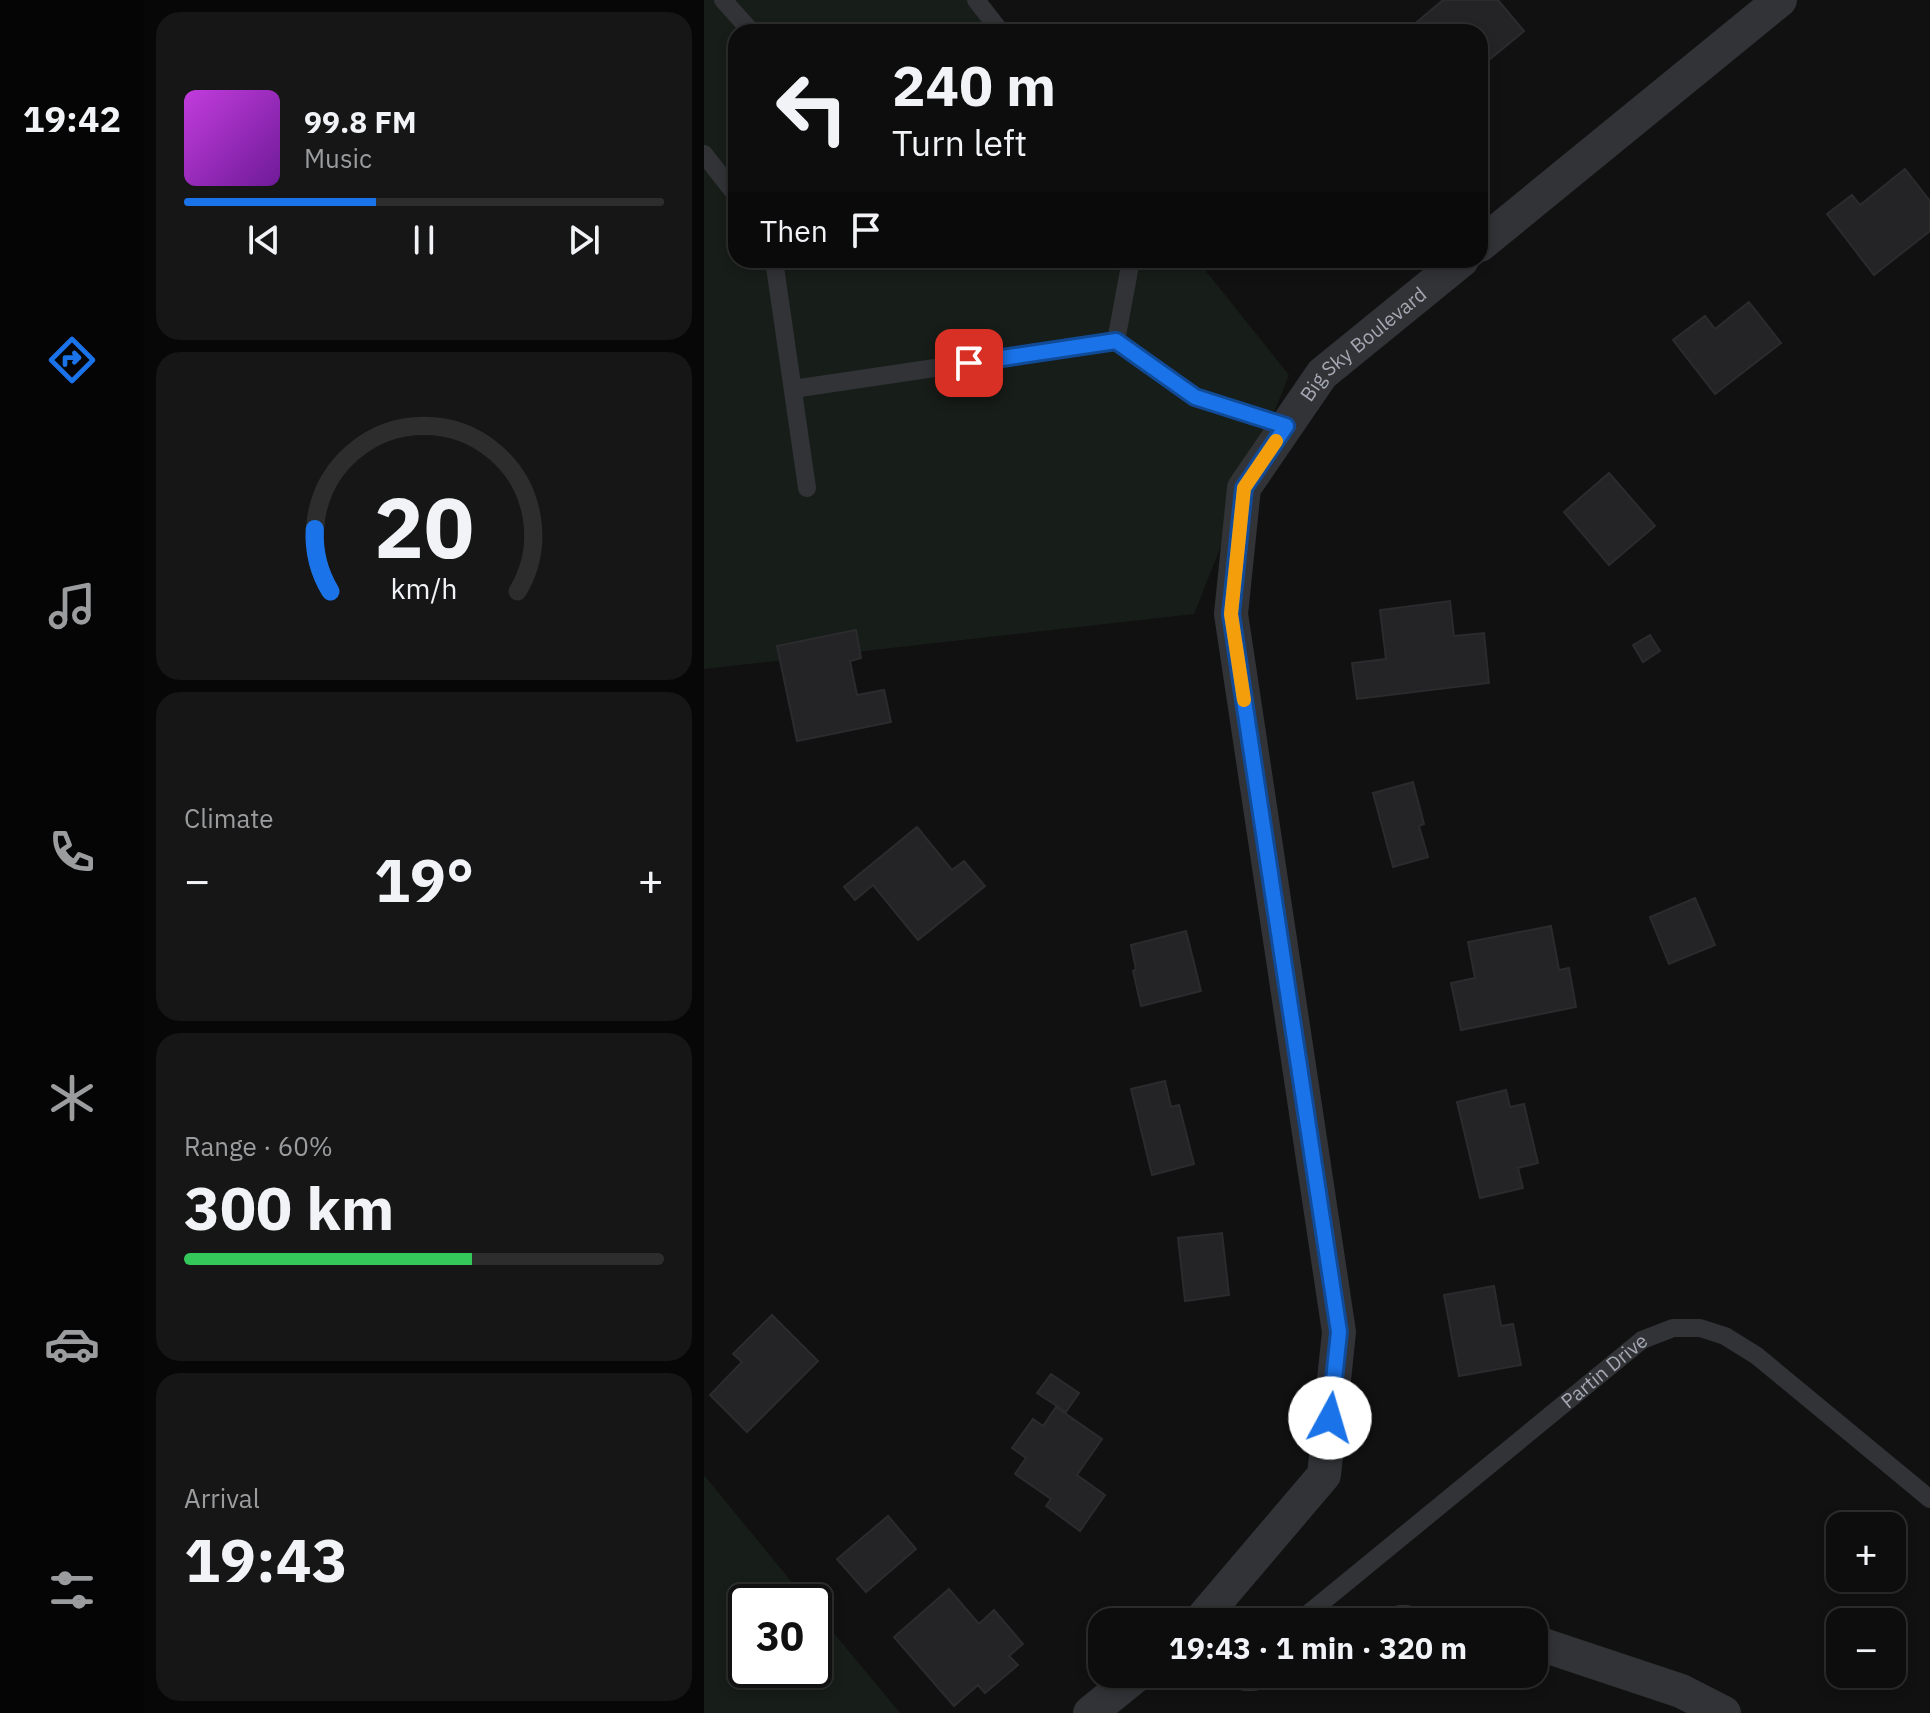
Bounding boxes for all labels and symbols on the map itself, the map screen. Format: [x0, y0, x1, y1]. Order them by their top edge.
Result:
street label: Big Sky Boulevard [1293, 280, 1432, 406]
pin [935, 329, 1003, 397]
street label: Partin Drive [1555, 1327, 1653, 1414]
position arrow [1288, 1376, 1372, 1460]
speed limit sign: 30 [728, 1584, 832, 1688]

